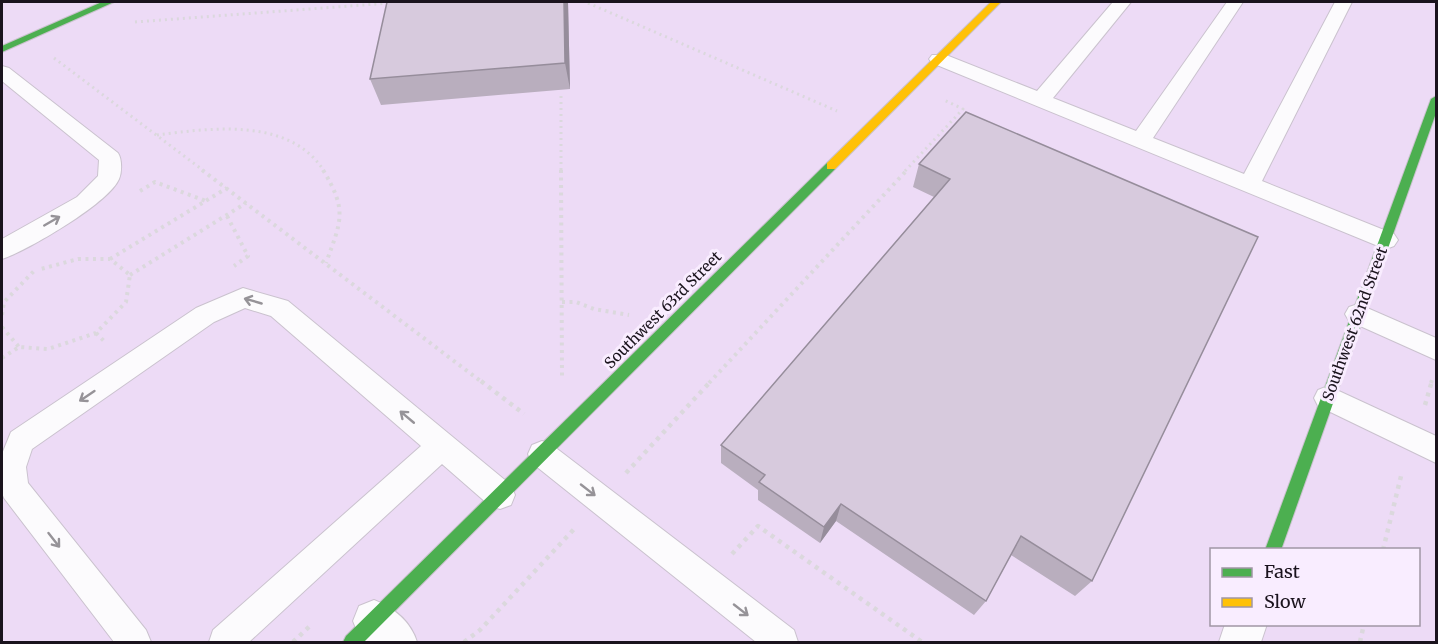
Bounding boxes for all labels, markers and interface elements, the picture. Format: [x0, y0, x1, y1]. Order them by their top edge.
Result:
one-way arrow [43, 215, 60, 227]
street label: Southwest 62nd Street [1318, 244, 1391, 403]
street label: Southwest 63rd Street [600, 247, 725, 372]
one-way arrow [244, 295, 263, 306]
one-way arrow [79, 390, 96, 402]
one-way arrow [399, 410, 415, 423]
one-way arrow [580, 483, 596, 496]
one-way arrow [48, 531, 61, 547]
legend [1210, 548, 1420, 626]
text: Fast [1264, 560, 1300, 583]
text: Slow [1264, 590, 1307, 613]
one-way arrow [733, 604, 749, 617]

